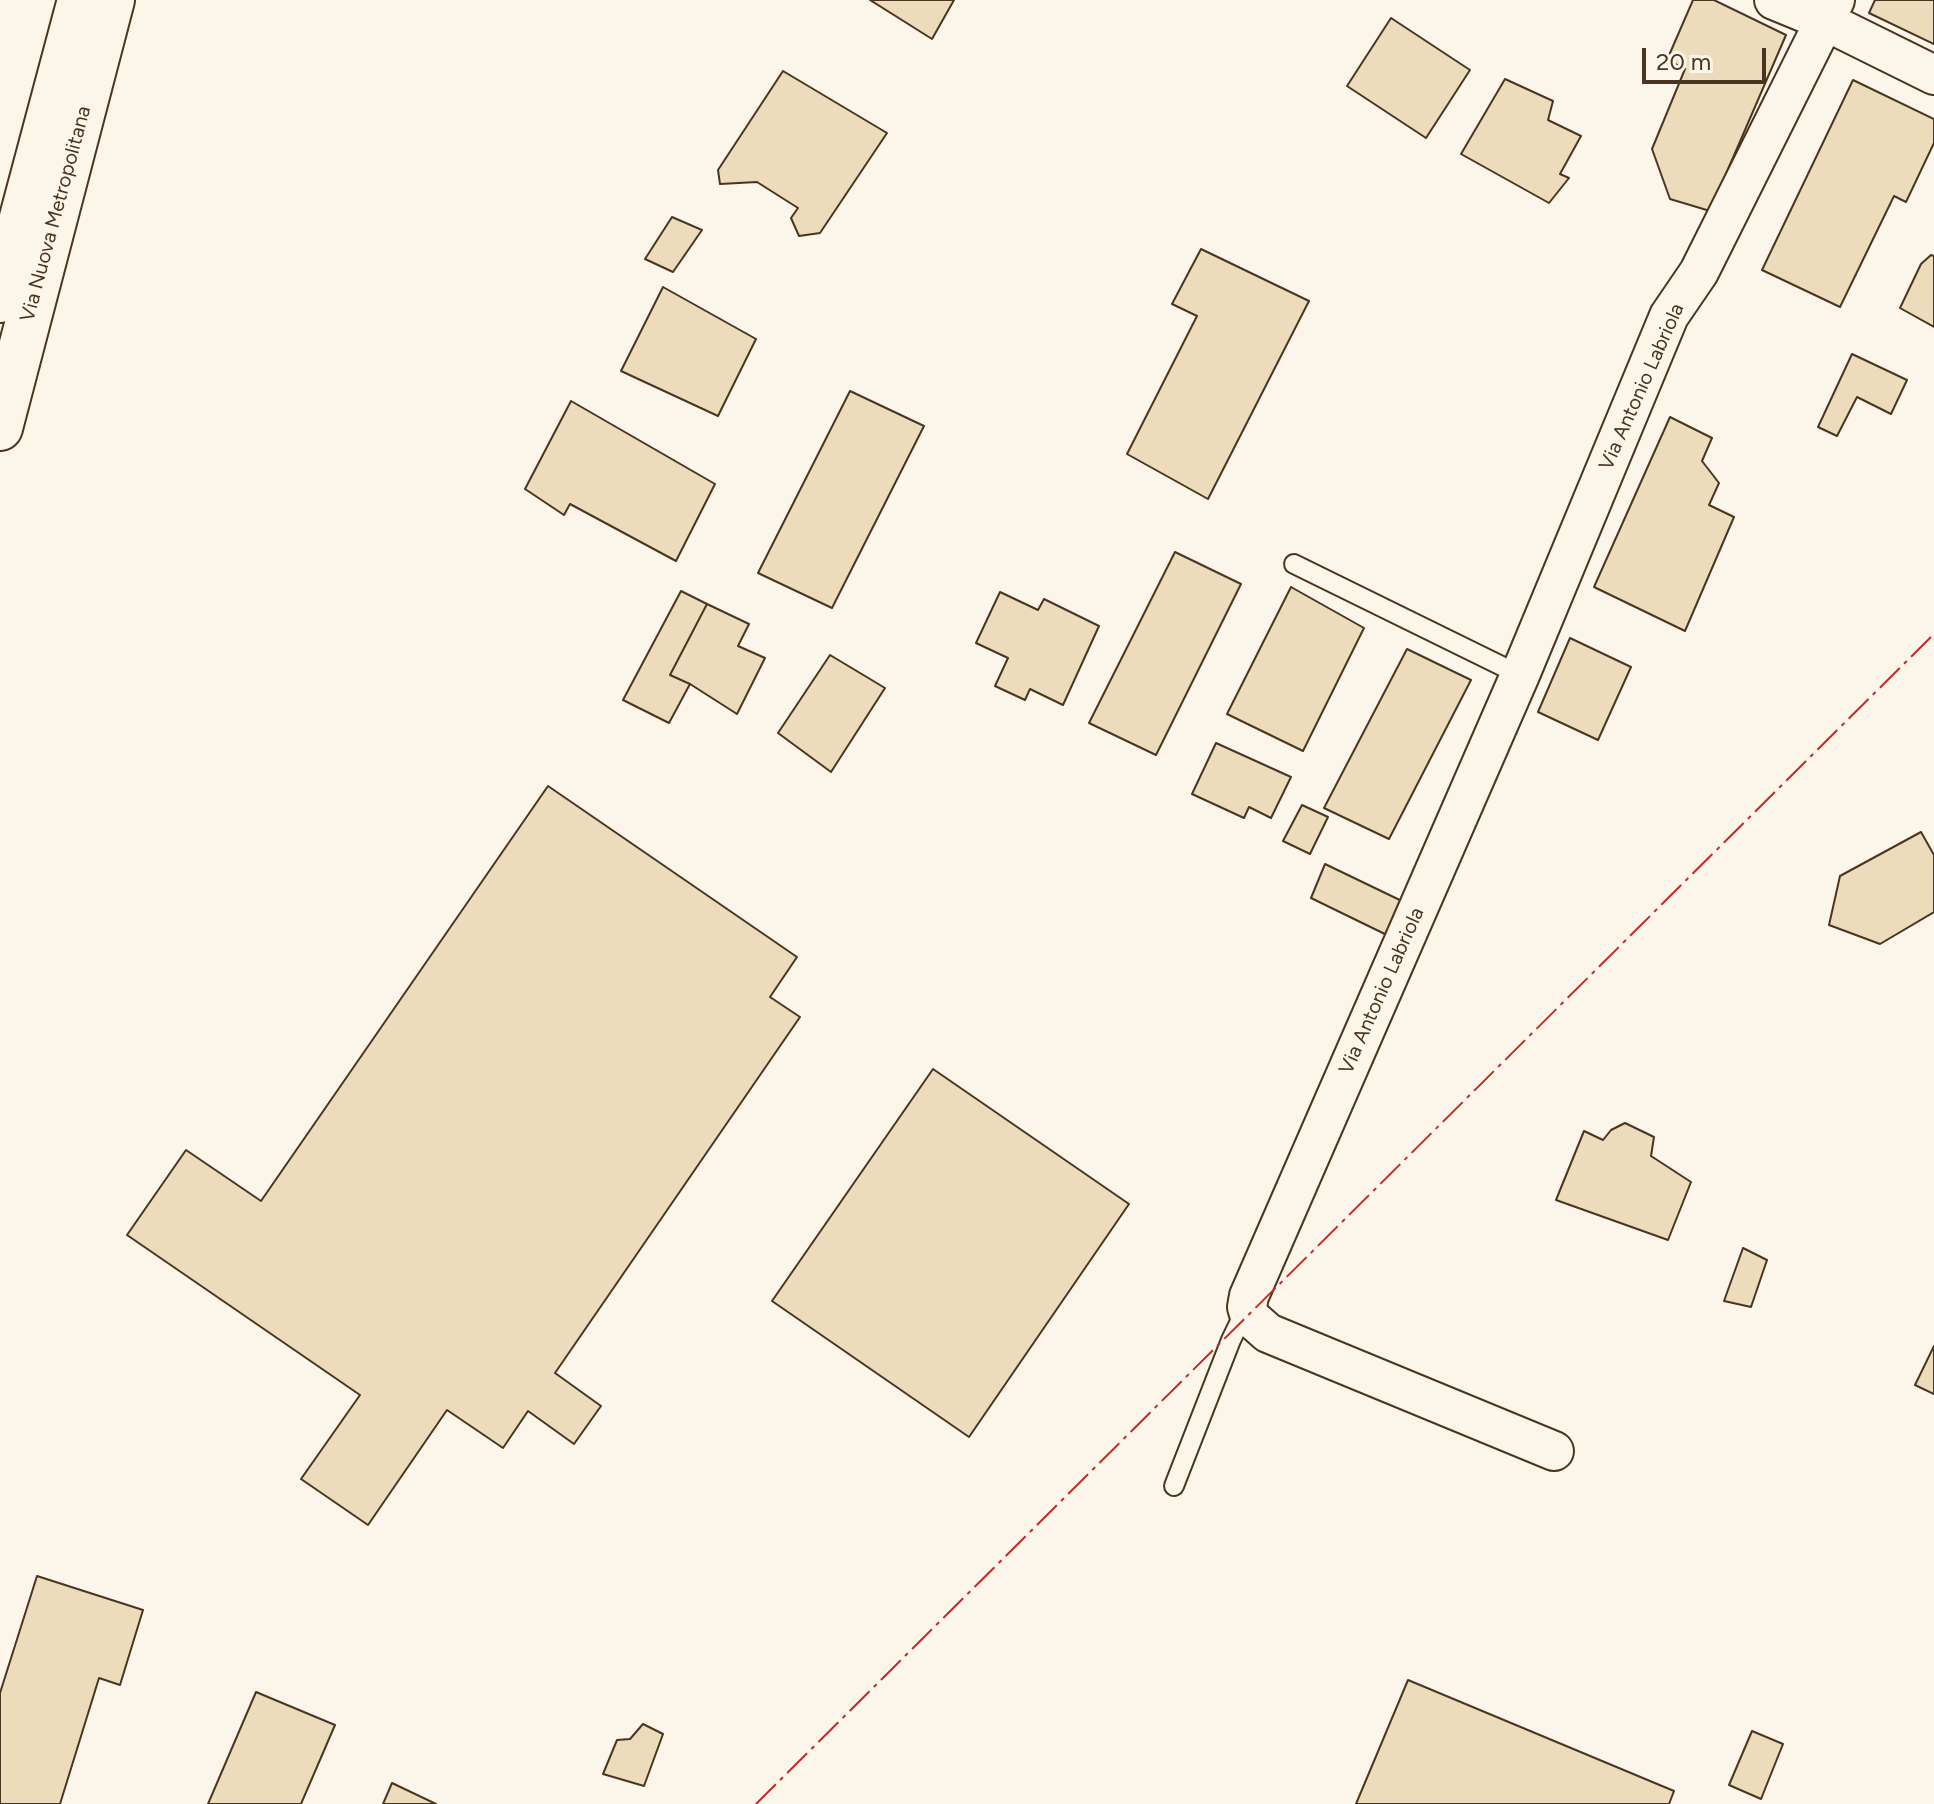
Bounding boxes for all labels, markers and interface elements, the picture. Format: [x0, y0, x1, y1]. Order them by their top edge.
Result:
scale bar [1646, 32, 1770, 82]
text: 20 m [1656, 47, 1711, 76]
street label: Via Nuova Metropolitana [16, 104, 96, 324]
street label: Via Antonio Labriola [1594, 300, 1690, 474]
street label: Via Antonio Labriola [1334, 904, 1430, 1078]

